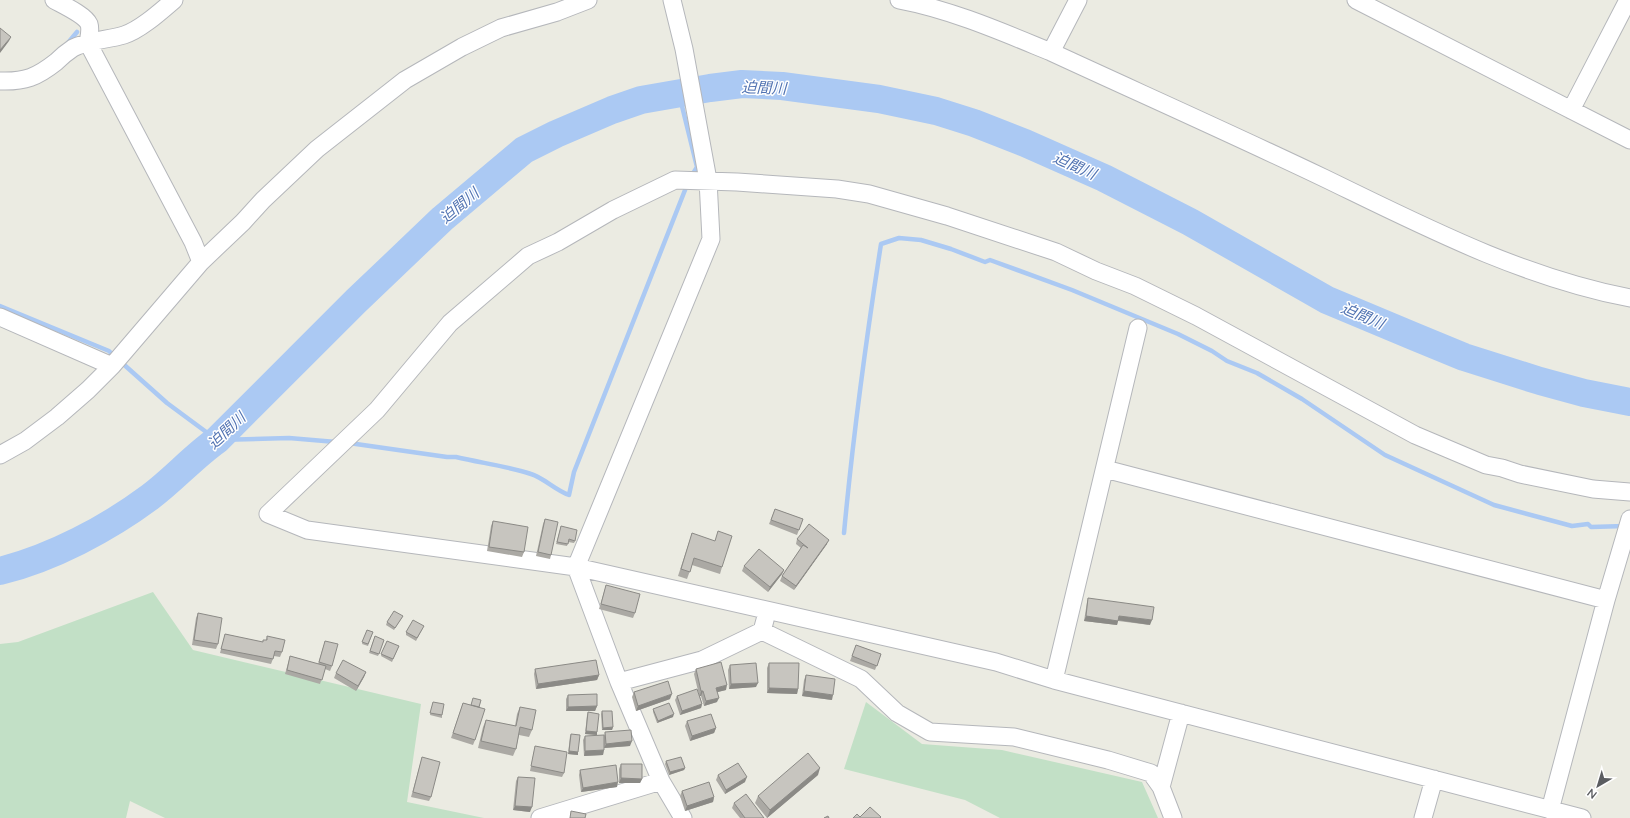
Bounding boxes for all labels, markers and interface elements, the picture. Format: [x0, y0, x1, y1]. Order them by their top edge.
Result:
water label: 迫間川 [741, 77, 789, 97]
water label: 迫間川 [1051, 148, 1101, 183]
water label: 迫間川 [436, 182, 484, 226]
water label: 迫間川 [1339, 298, 1389, 333]
water label: 迫間川 [203, 407, 250, 452]
north arrow [1578, 766, 1618, 806]
text: N [1584, 787, 1599, 802]

